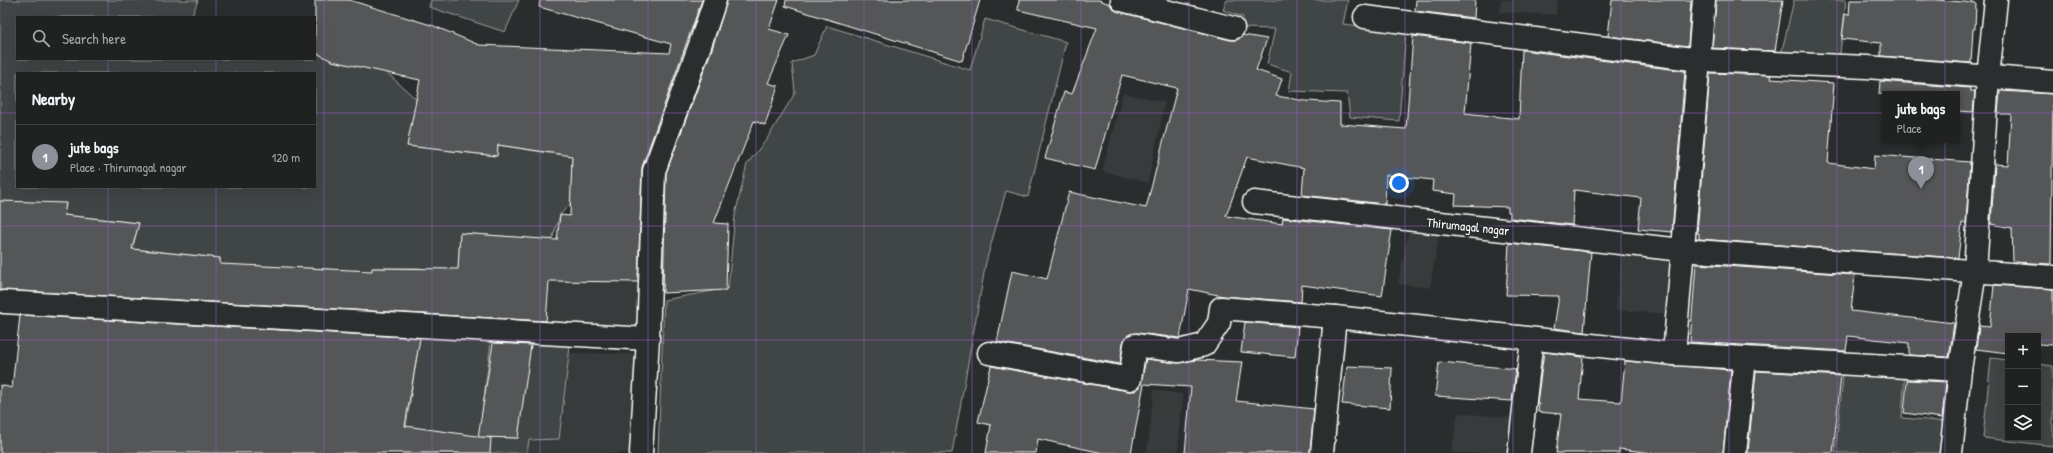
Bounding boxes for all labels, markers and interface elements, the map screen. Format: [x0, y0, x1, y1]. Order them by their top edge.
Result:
search box [16, 16, 316, 60]
icon: search [30, 27, 52, 49]
text: Search here [62, 28, 126, 49]
text: Nearby [32, 87, 75, 110]
popup [1882, 91, 1960, 143]
text: jute bags [1897, 98, 1945, 119]
text: Place [1897, 119, 1922, 137]
text: jute bags [70, 137, 119, 158]
text: 1 [43, 148, 47, 166]
text: 120 m [272, 148, 300, 166]
pin: 1 [1908, 156, 1934, 189]
text: Place · Thirumagal nagar [70, 158, 186, 176]
your location [1389, 173, 1409, 193]
street label: Thirumagal nagar [1426, 213, 1510, 239]
map controls [2005, 333, 2041, 441]
button: + [2005, 333, 2041, 369]
button: − [2005, 369, 2041, 405]
button: layers [2005, 405, 2041, 441]

